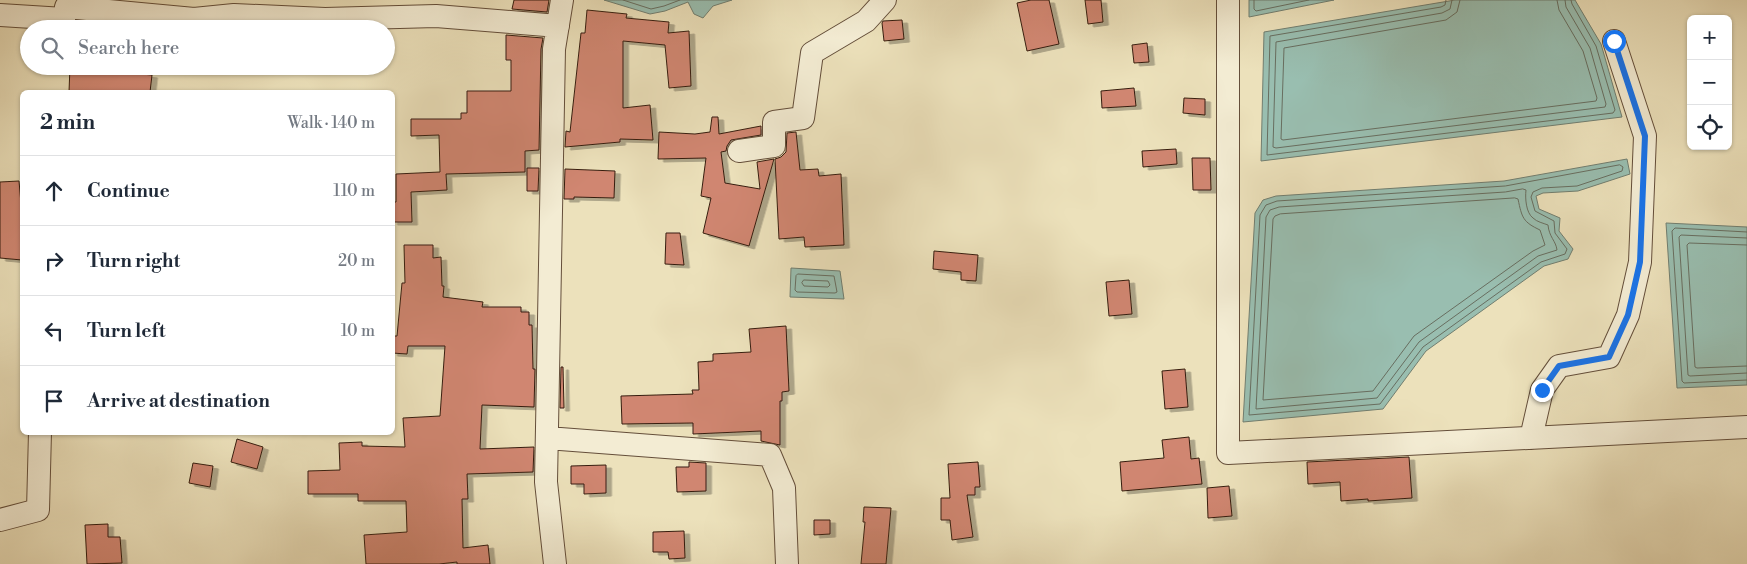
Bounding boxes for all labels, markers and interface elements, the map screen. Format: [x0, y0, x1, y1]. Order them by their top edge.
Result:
map controls [1687, 15, 1732, 150]
button: + [1687, 15, 1732, 60]
search box [20, 20, 395, 75]
route start [1603, 30, 1626, 53]
icon: search [38, 34, 66, 62]
text: Search here [78, 36, 179, 60]
button: − [1687, 60, 1732, 105]
button: locate [1687, 105, 1732, 150]
text: 2 min [40, 110, 95, 136]
text: Walk · 140 m [287, 113, 375, 133]
icon: ahead [40, 177, 68, 205]
text: Continue [87, 179, 170, 203]
text: 110 m [333, 181, 375, 201]
icon: right [40, 247, 68, 275]
text: Turn right [87, 249, 180, 273]
text: 20 m [338, 251, 375, 271]
icon: left [40, 317, 68, 345]
text: Turn left [87, 319, 166, 343]
text: 10 m [341, 321, 375, 341]
route end [1531, 379, 1554, 402]
icon: arrive [40, 387, 68, 415]
text: Arrive at destination [87, 389, 270, 413]

